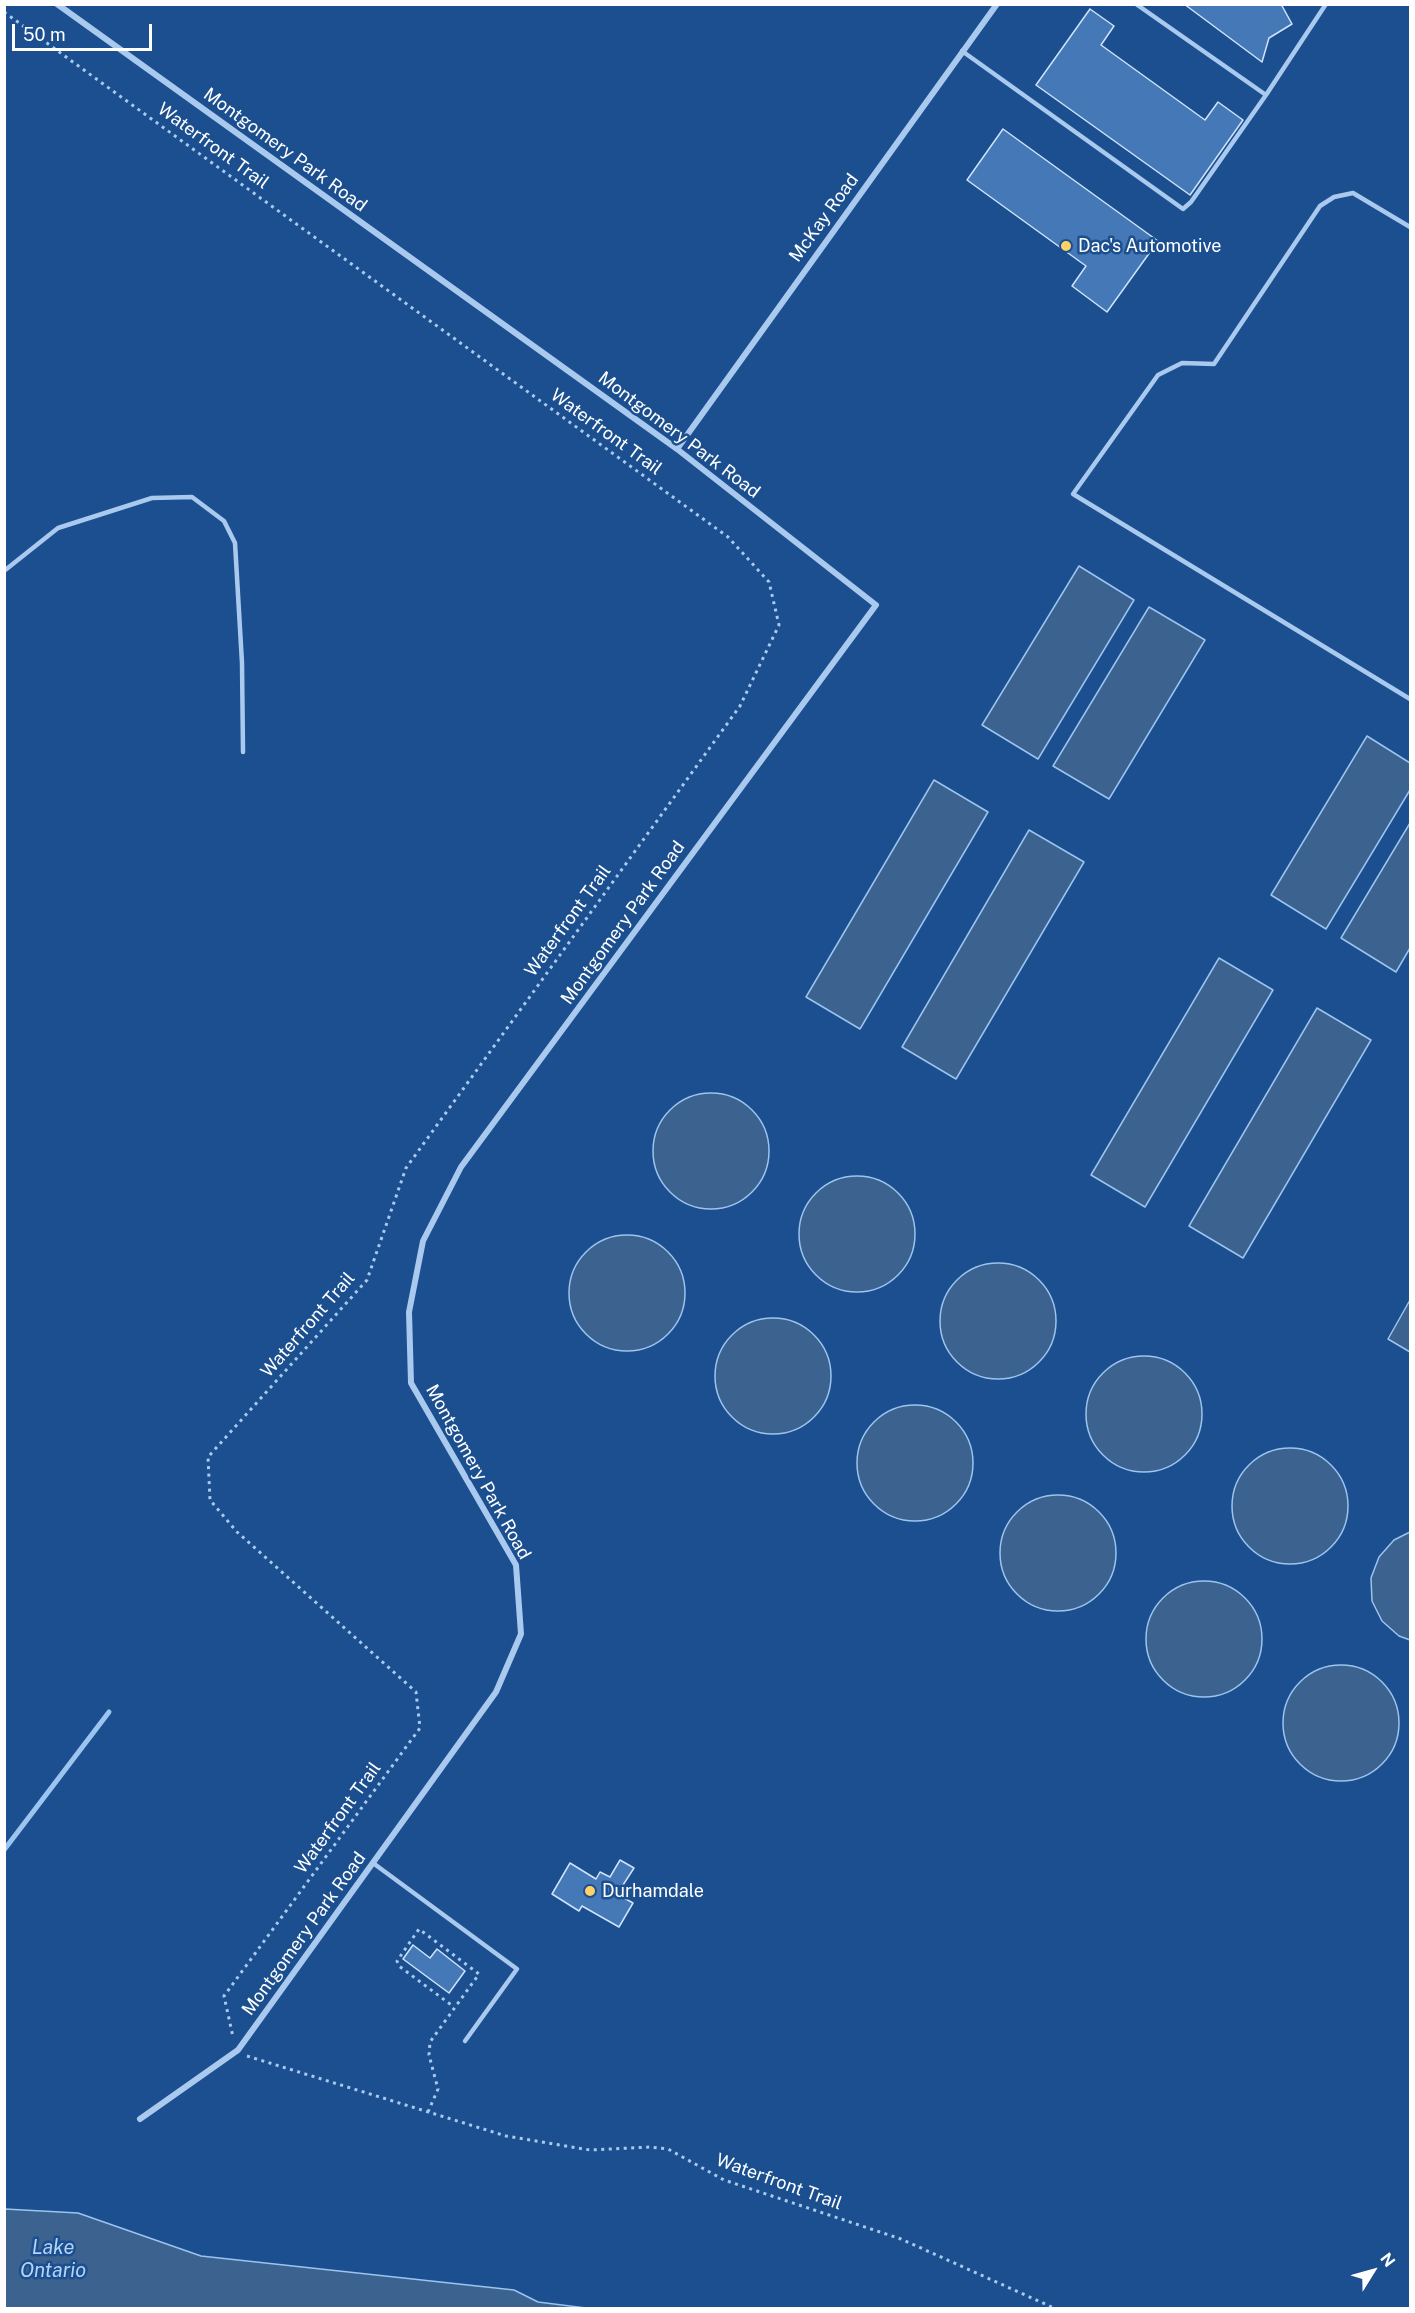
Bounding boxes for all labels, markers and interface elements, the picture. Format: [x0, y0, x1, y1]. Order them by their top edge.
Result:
scale bar [15, 12, 154, 50]
text: 50 m [23, 24, 66, 45]
street label: Montgomery Park Road [199, 83, 371, 217]
street label: Waterfront Trail [153, 98, 273, 194]
street label: McKay Road [785, 170, 863, 266]
place label: Dac's Automotive [1078, 235, 1221, 257]
marker: Dac's Automotive [1059, 239, 1073, 253]
street label: Montgomery Park Road [594, 367, 764, 503]
street label: Waterfront Trail [546, 384, 666, 480]
street label: Montgomery Park Road [556, 837, 690, 1009]
street label: Waterfront Trail [520, 861, 616, 981]
street label: Waterfront Trail [256, 1268, 360, 1382]
street label: Montgomery Park Road [421, 1381, 535, 1563]
street label: Waterfront Trail [290, 1758, 386, 1878]
street label: Montgomery Park Road [237, 1848, 371, 2020]
place label: Durhamdale [602, 1880, 704, 1902]
marker: Durhamdale [583, 1884, 597, 1898]
street label: Waterfront Trail [713, 2149, 845, 2215]
water label: Lake Ontario [20, 2236, 86, 2283]
north arrow [1343, 2241, 1403, 2301]
text: N [1376, 2249, 1399, 2271]

